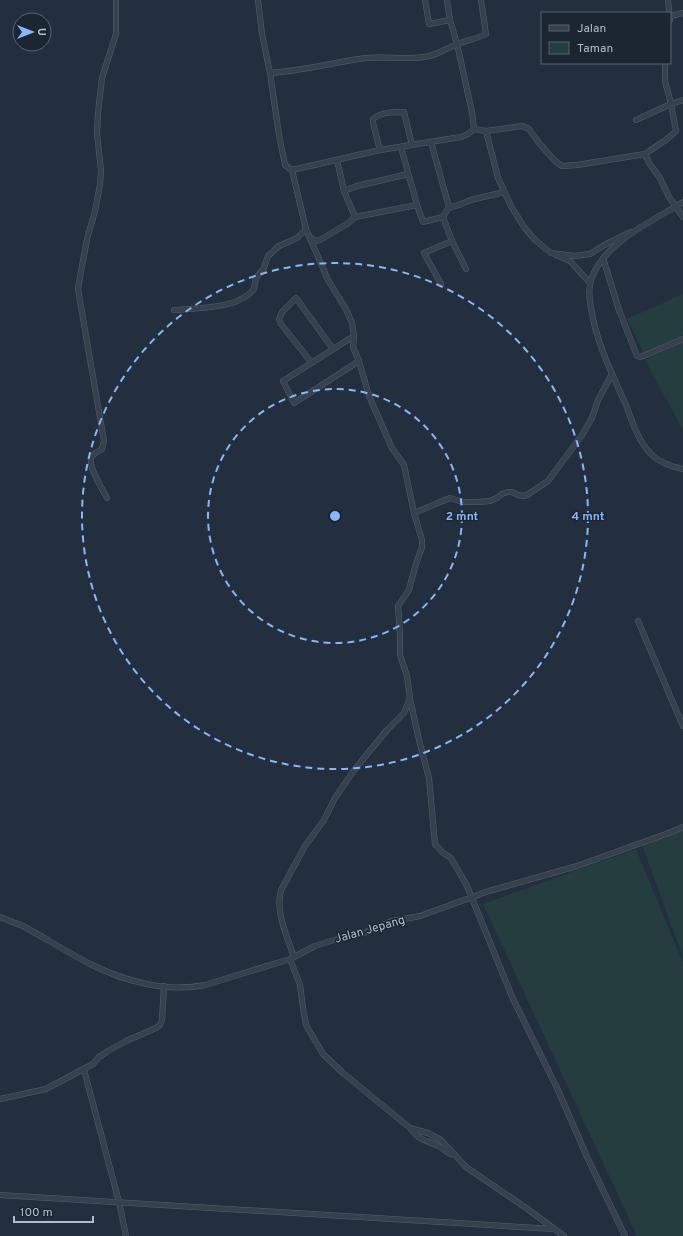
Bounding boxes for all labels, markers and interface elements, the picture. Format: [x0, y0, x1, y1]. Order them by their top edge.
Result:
north arrow [12, 12, 52, 52]
legend [541, 12, 671, 64]
text: Jalan [577, 21, 606, 37]
text: U [34, 28, 48, 36]
text: Taman [577, 41, 613, 57]
centre of rings [328, 509, 342, 523]
text: 2 mnt [446, 509, 479, 525]
text: 4 mnt [572, 509, 605, 525]
street label: Jalan Jepang [333, 912, 407, 948]
scale bar [14, 1198, 93, 1224]
text: 100 m [20, 1205, 53, 1221]

